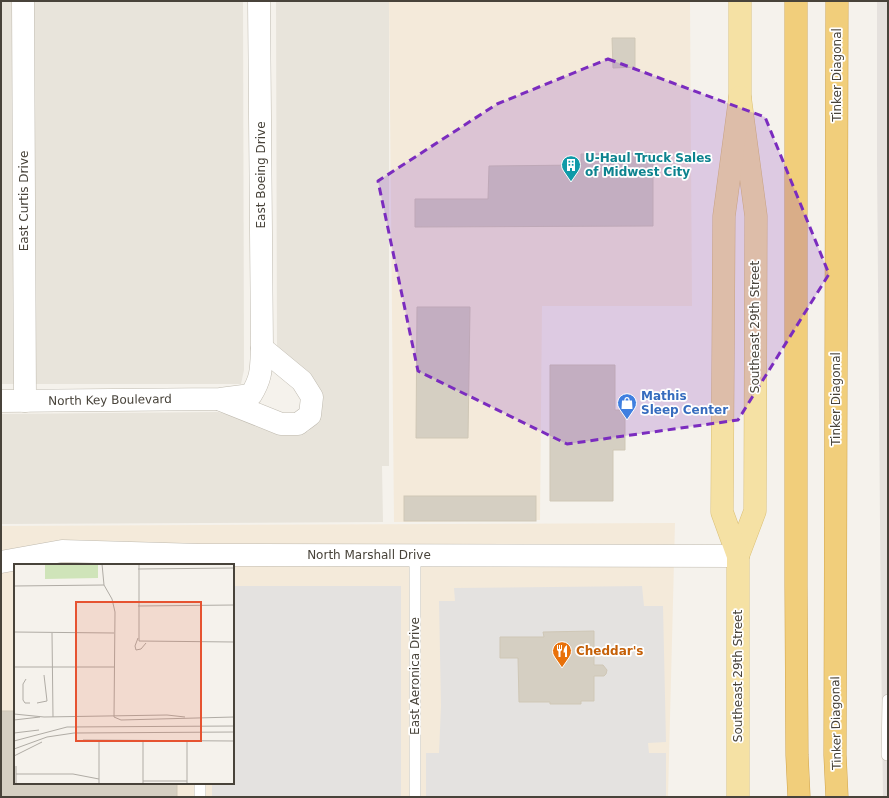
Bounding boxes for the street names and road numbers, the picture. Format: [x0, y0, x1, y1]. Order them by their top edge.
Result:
street label: Tinker Diagonal [830, 28, 844, 123]
street label: East Boeing Drive [254, 121, 268, 229]
street label: East Curtis Drive [17, 151, 31, 251]
street label: Southeast 29th Street [748, 261, 762, 393]
street label: Tinker Diagonal [829, 352, 843, 447]
street label: North Key Boulevard [48, 392, 172, 408]
street label: North Marshall Drive [307, 548, 431, 562]
street label: Southeast 29th Street [731, 610, 745, 742]
street label: East Aeronica Drive [408, 617, 422, 735]
street label: Tinker Diagonal [828, 676, 844, 771]

